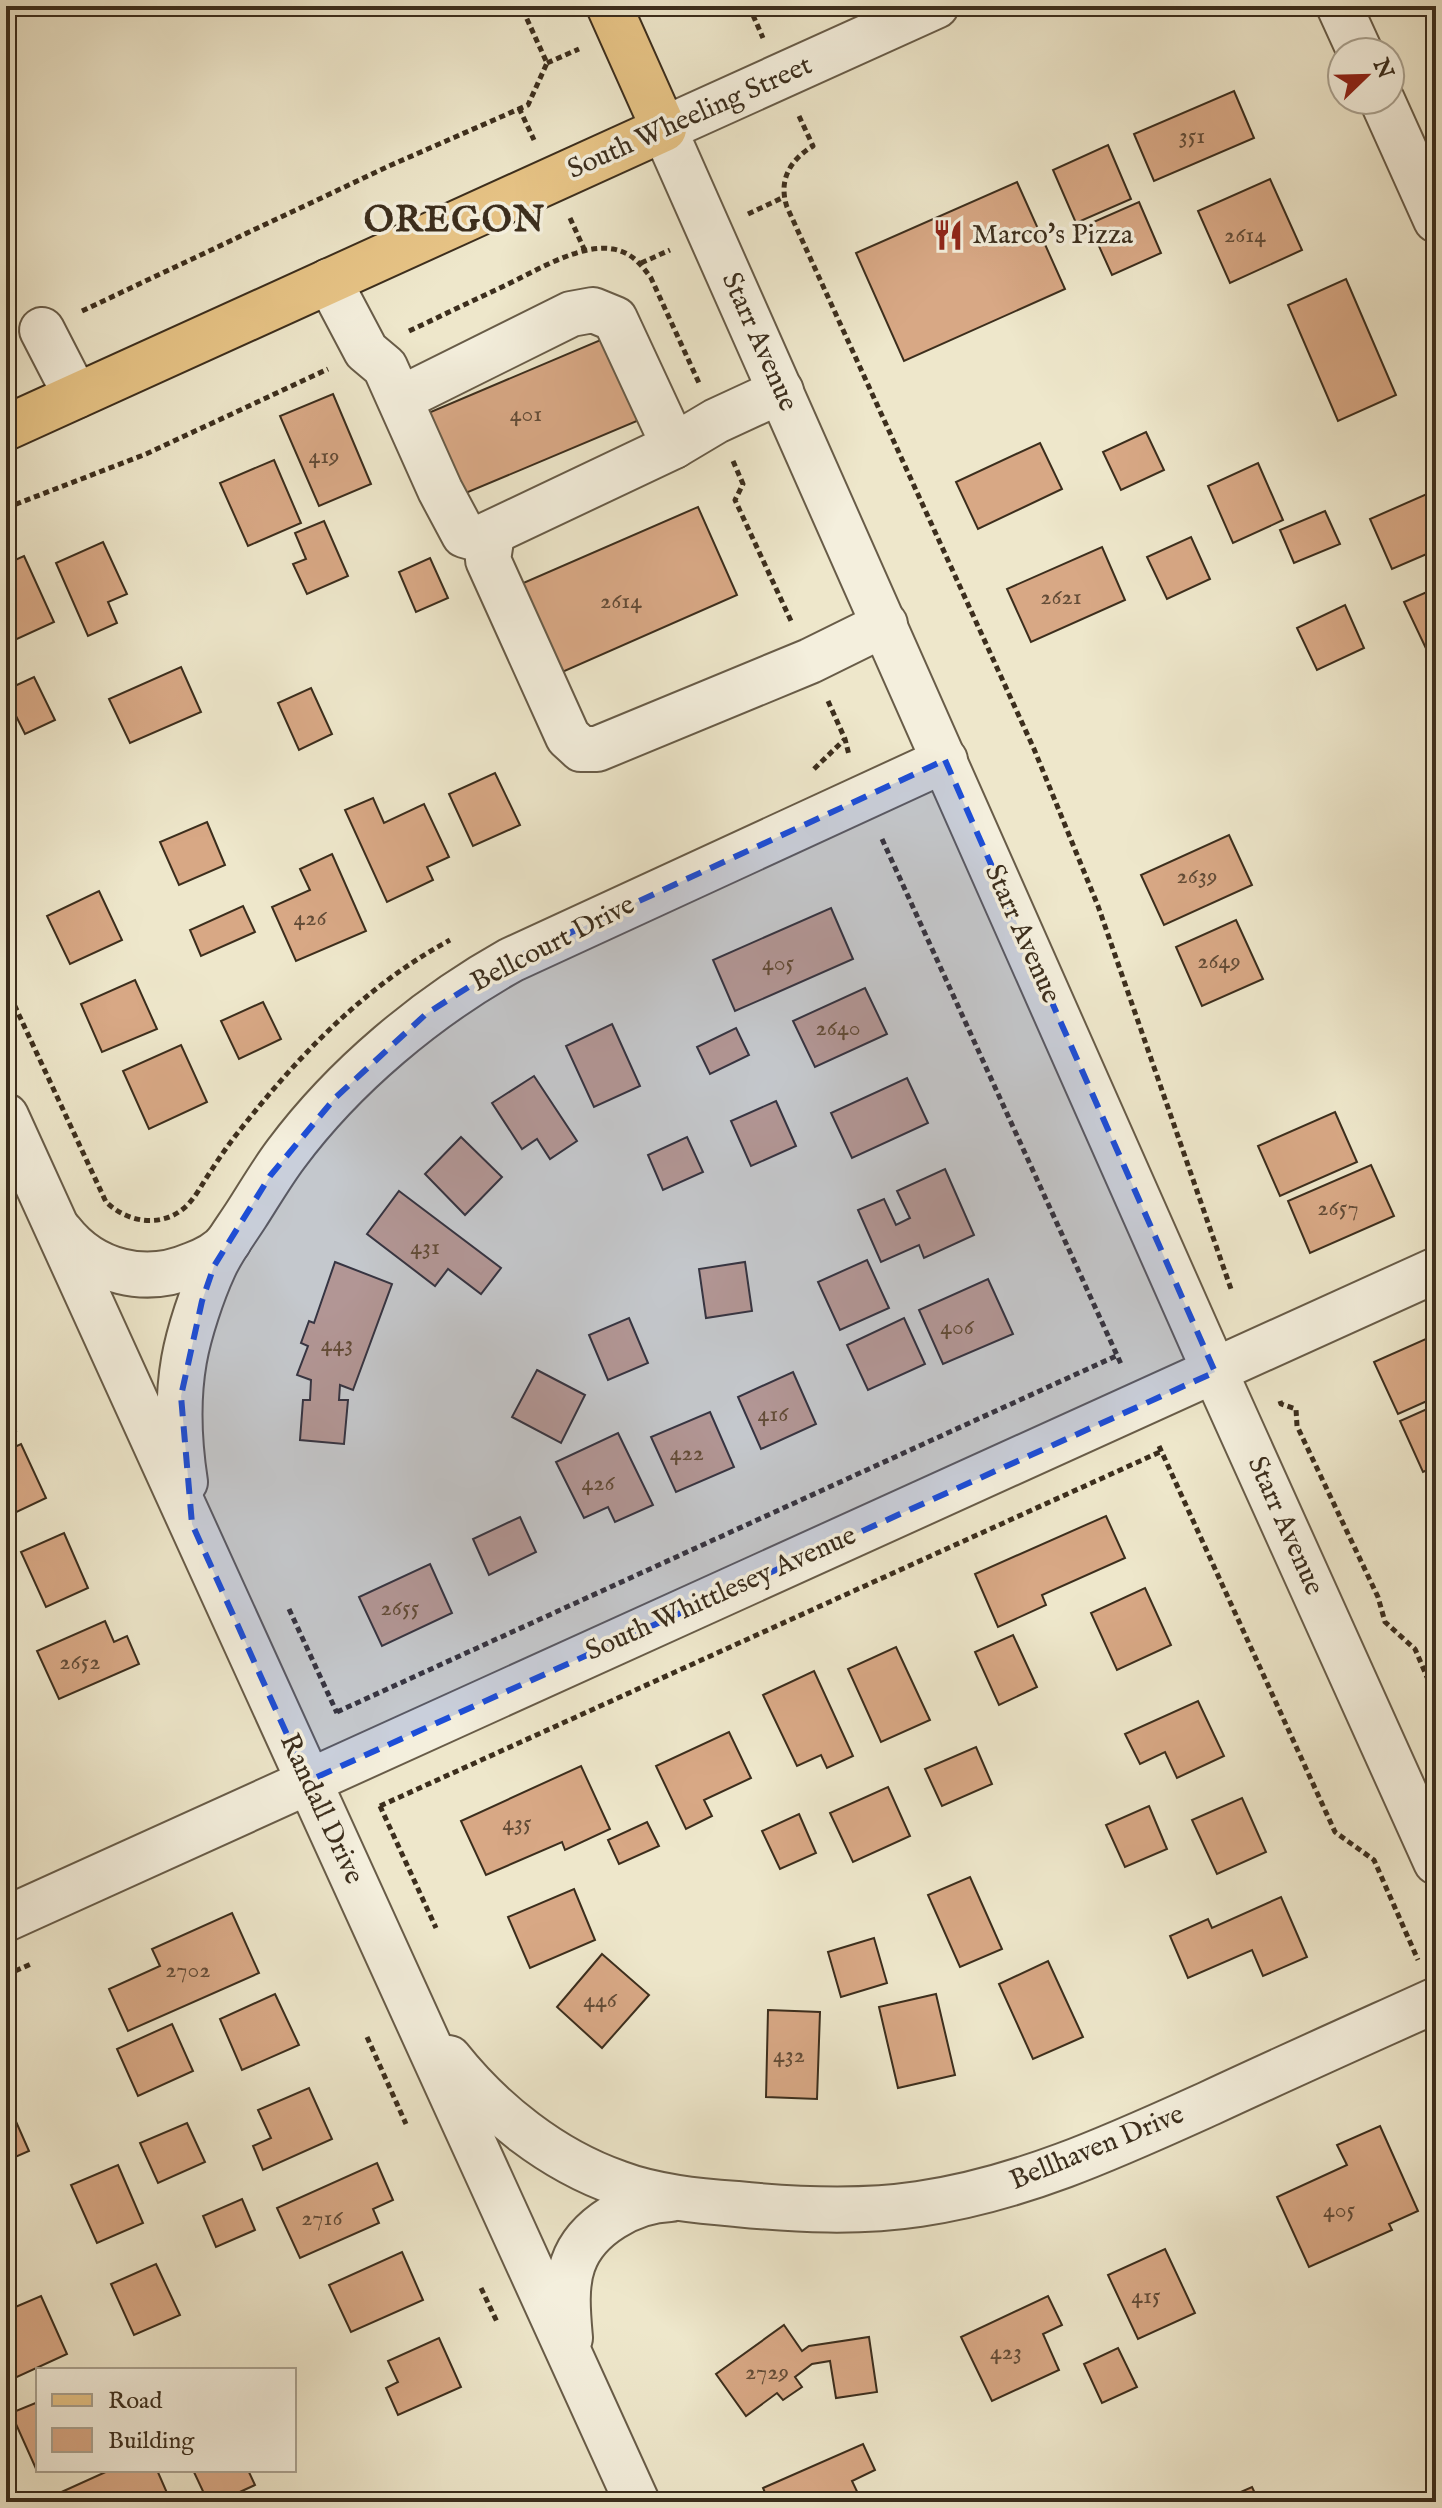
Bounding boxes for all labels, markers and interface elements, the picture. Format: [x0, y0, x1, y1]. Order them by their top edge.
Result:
north arrow [1326, 36, 1406, 116]
street label: South Wheeling Street [562, 48, 818, 188]
text: N [1366, 54, 1399, 83]
house number: 351 [1179, 121, 1205, 152]
district label: OREGON [364, 198, 546, 244]
restaurant icon: Marco's Pizza [931, 218, 965, 252]
place label: Marco's Pizza [972, 218, 1134, 253]
house number: 2614 [1224, 220, 1266, 251]
street label: Starr Avenue [713, 267, 805, 417]
house number: 401 [510, 399, 542, 430]
house number: 419 [308, 441, 340, 472]
house number: 2621 [1040, 582, 1082, 613]
house number: 2614 [600, 586, 642, 617]
street label: Starr Avenue [976, 859, 1068, 1009]
house number: 2639 [1177, 861, 1217, 892]
street label: Bellcourt Drive [465, 888, 641, 1000]
house number: 426 [293, 903, 327, 934]
house number: 2649 [1197, 946, 1241, 977]
house number: 405 [762, 948, 794, 979]
house number: 2640 [816, 1013, 860, 1044]
house number: 2657 [1317, 1193, 1359, 1224]
house number: 431 [410, 1232, 440, 1263]
house number: 406 [940, 1312, 975, 1343]
house number: 443 [321, 1329, 353, 1360]
house number: 416 [758, 1399, 789, 1430]
house number: 422 [670, 1438, 704, 1469]
street label: Starr Avenue [1239, 1451, 1331, 1601]
house number: 426 [581, 1468, 615, 1499]
street label: South Whittlesey Avenue [580, 1518, 862, 1669]
house number: 2655 [381, 1593, 420, 1624]
house number: 2652 [59, 1647, 101, 1678]
street label: Randall Drive [271, 1728, 371, 1890]
house number: 435 [502, 1808, 532, 1839]
house number: 2702 [165, 1955, 211, 1986]
house number: 446 [583, 1985, 618, 2016]
house number: 432 [773, 2040, 805, 2071]
street label: Bellhaven Drive [1005, 2097, 1189, 2199]
house number: 405 [1323, 2195, 1355, 2226]
house number: 2716 [301, 2203, 344, 2234]
house number: 415 [1131, 2281, 1161, 2312]
house number: 423 [990, 2337, 1022, 2368]
house number: 2729 [745, 2357, 789, 2388]
legend [36, 2368, 296, 2472]
text: Road [108, 2386, 162, 2417]
text: Building [108, 2426, 195, 2457]

